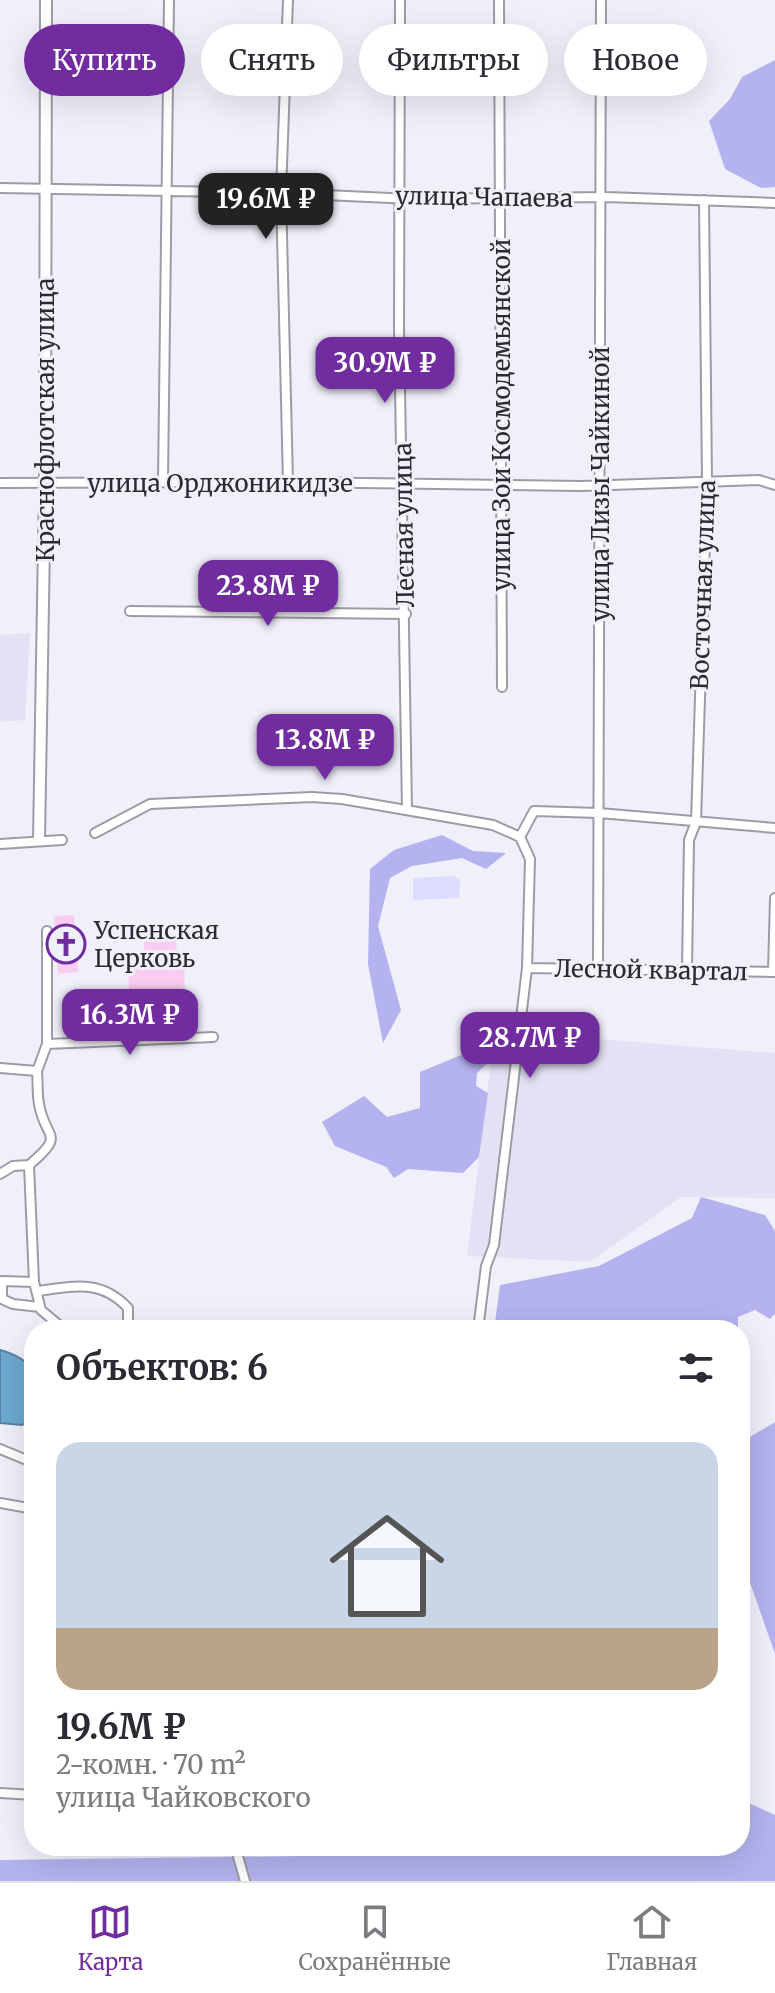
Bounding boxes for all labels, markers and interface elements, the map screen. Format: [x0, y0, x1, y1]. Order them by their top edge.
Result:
chip: Купить [24, 24, 185, 96]
chip: Снять [201, 24, 343, 96]
chip: Фильтры [359, 24, 548, 96]
chip: Новое [564, 24, 707, 96]
pin: 19.6M ₽ [192, 173, 340, 241]
street label: улица Чапаева [395, 180, 573, 214]
text: 19.6M ₽ [216, 182, 316, 215]
street label: улица Зои Космодемьянской [486, 239, 517, 591]
street label: Краснофлотская улица [30, 278, 61, 562]
pin: 30.9M ₽ [311, 337, 459, 405]
text: 30.9M ₽ [334, 346, 436, 379]
street label: улица Лизы Чайкиной [585, 346, 616, 622]
street label: Лесная улица [387, 442, 421, 608]
street label: улица Орджоникидзе [87, 468, 353, 499]
street label: Восточная улица [684, 479, 722, 691]
pin: 23.8M ₽ [194, 560, 342, 628]
text: 23.8M ₽ [216, 569, 320, 602]
pin: 13.8M ₽ [251, 714, 399, 782]
text: 13.8M ₽ [275, 723, 375, 756]
place label: Успенская Церковь [93, 915, 219, 974]
church icon: Успенская Церковь [45, 923, 87, 965]
street label: Лесной квартал [554, 953, 748, 987]
pin: 16.3M ₽ [56, 989, 204, 1057]
text: 16.3M ₽ [80, 998, 180, 1031]
pin: 28.7M ₽ [456, 1012, 604, 1080]
text: 28.7M ₽ [479, 1021, 581, 1054]
icon: filters [674, 1346, 718, 1390]
text: Объектов: 6 [56, 1347, 268, 1389]
icon: home [315, 1494, 459, 1638]
text: 19.6M ₽ [56, 1706, 186, 1748]
text: 2-комн. · 70 m² [56, 1748, 246, 1781]
text: улица Чайковского [56, 1781, 311, 1814]
tab: Карта [78, 1900, 143, 1976]
tab: Сохранённые [299, 1900, 451, 1976]
tab: Главная [606, 1900, 697, 1976]

